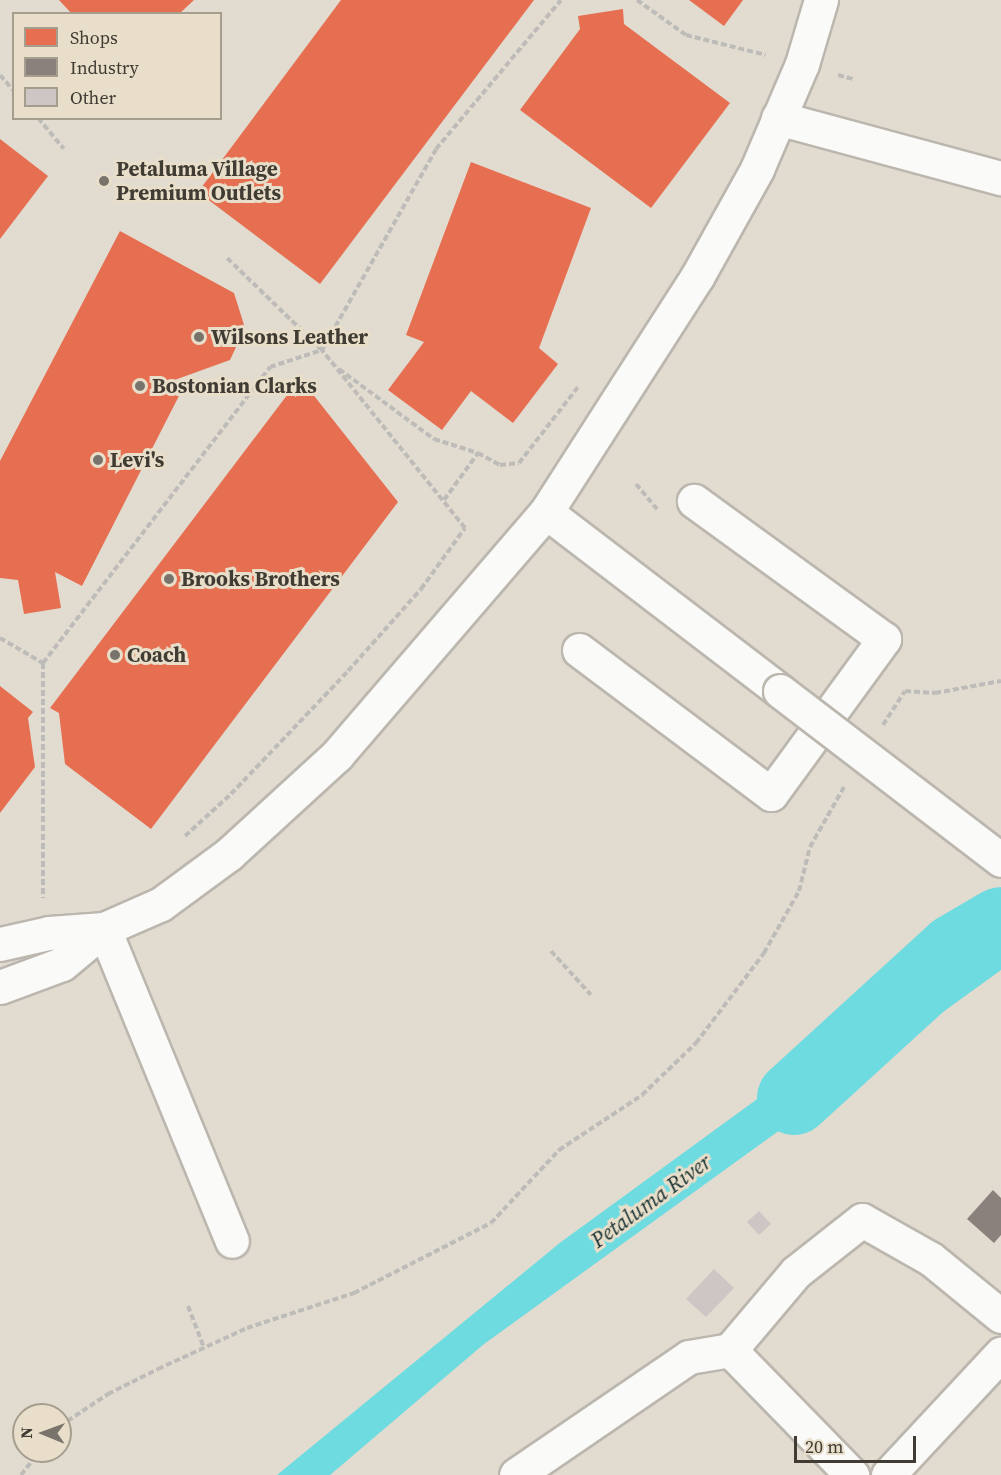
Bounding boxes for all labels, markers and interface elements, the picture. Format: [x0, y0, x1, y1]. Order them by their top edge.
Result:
legend [12, 12, 222, 120]
text: Shops [70, 25, 118, 50]
text: Industry [70, 55, 139, 80]
text: Other [70, 85, 116, 110]
place label: Petaluma Village Premium Outlets [116, 156, 281, 206]
marker: Petaluma Village Premium Outlets [97, 174, 111, 188]
place label: Wilsons Leather [211, 324, 368, 350]
marker: Wilsons Leather [192, 330, 206, 344]
place label: Bostonian Clarks [152, 373, 317, 399]
marker: Bostonian Clarks [133, 379, 147, 393]
place label: Levi's [110, 447, 164, 473]
marker: Levi's [91, 453, 105, 467]
place label: Brooks Brothers [181, 566, 340, 592]
marker: Brooks Brothers [162, 572, 176, 586]
place label: Coach [127, 642, 186, 668]
marker: Coach [108, 648, 122, 662]
water label: Petaluma River [586, 1149, 716, 1253]
north arrow [12, 1403, 72, 1463]
scale bar [797, 1424, 918, 1462]
text: N [15, 1427, 37, 1439]
text: 20 m [805, 1434, 843, 1459]

